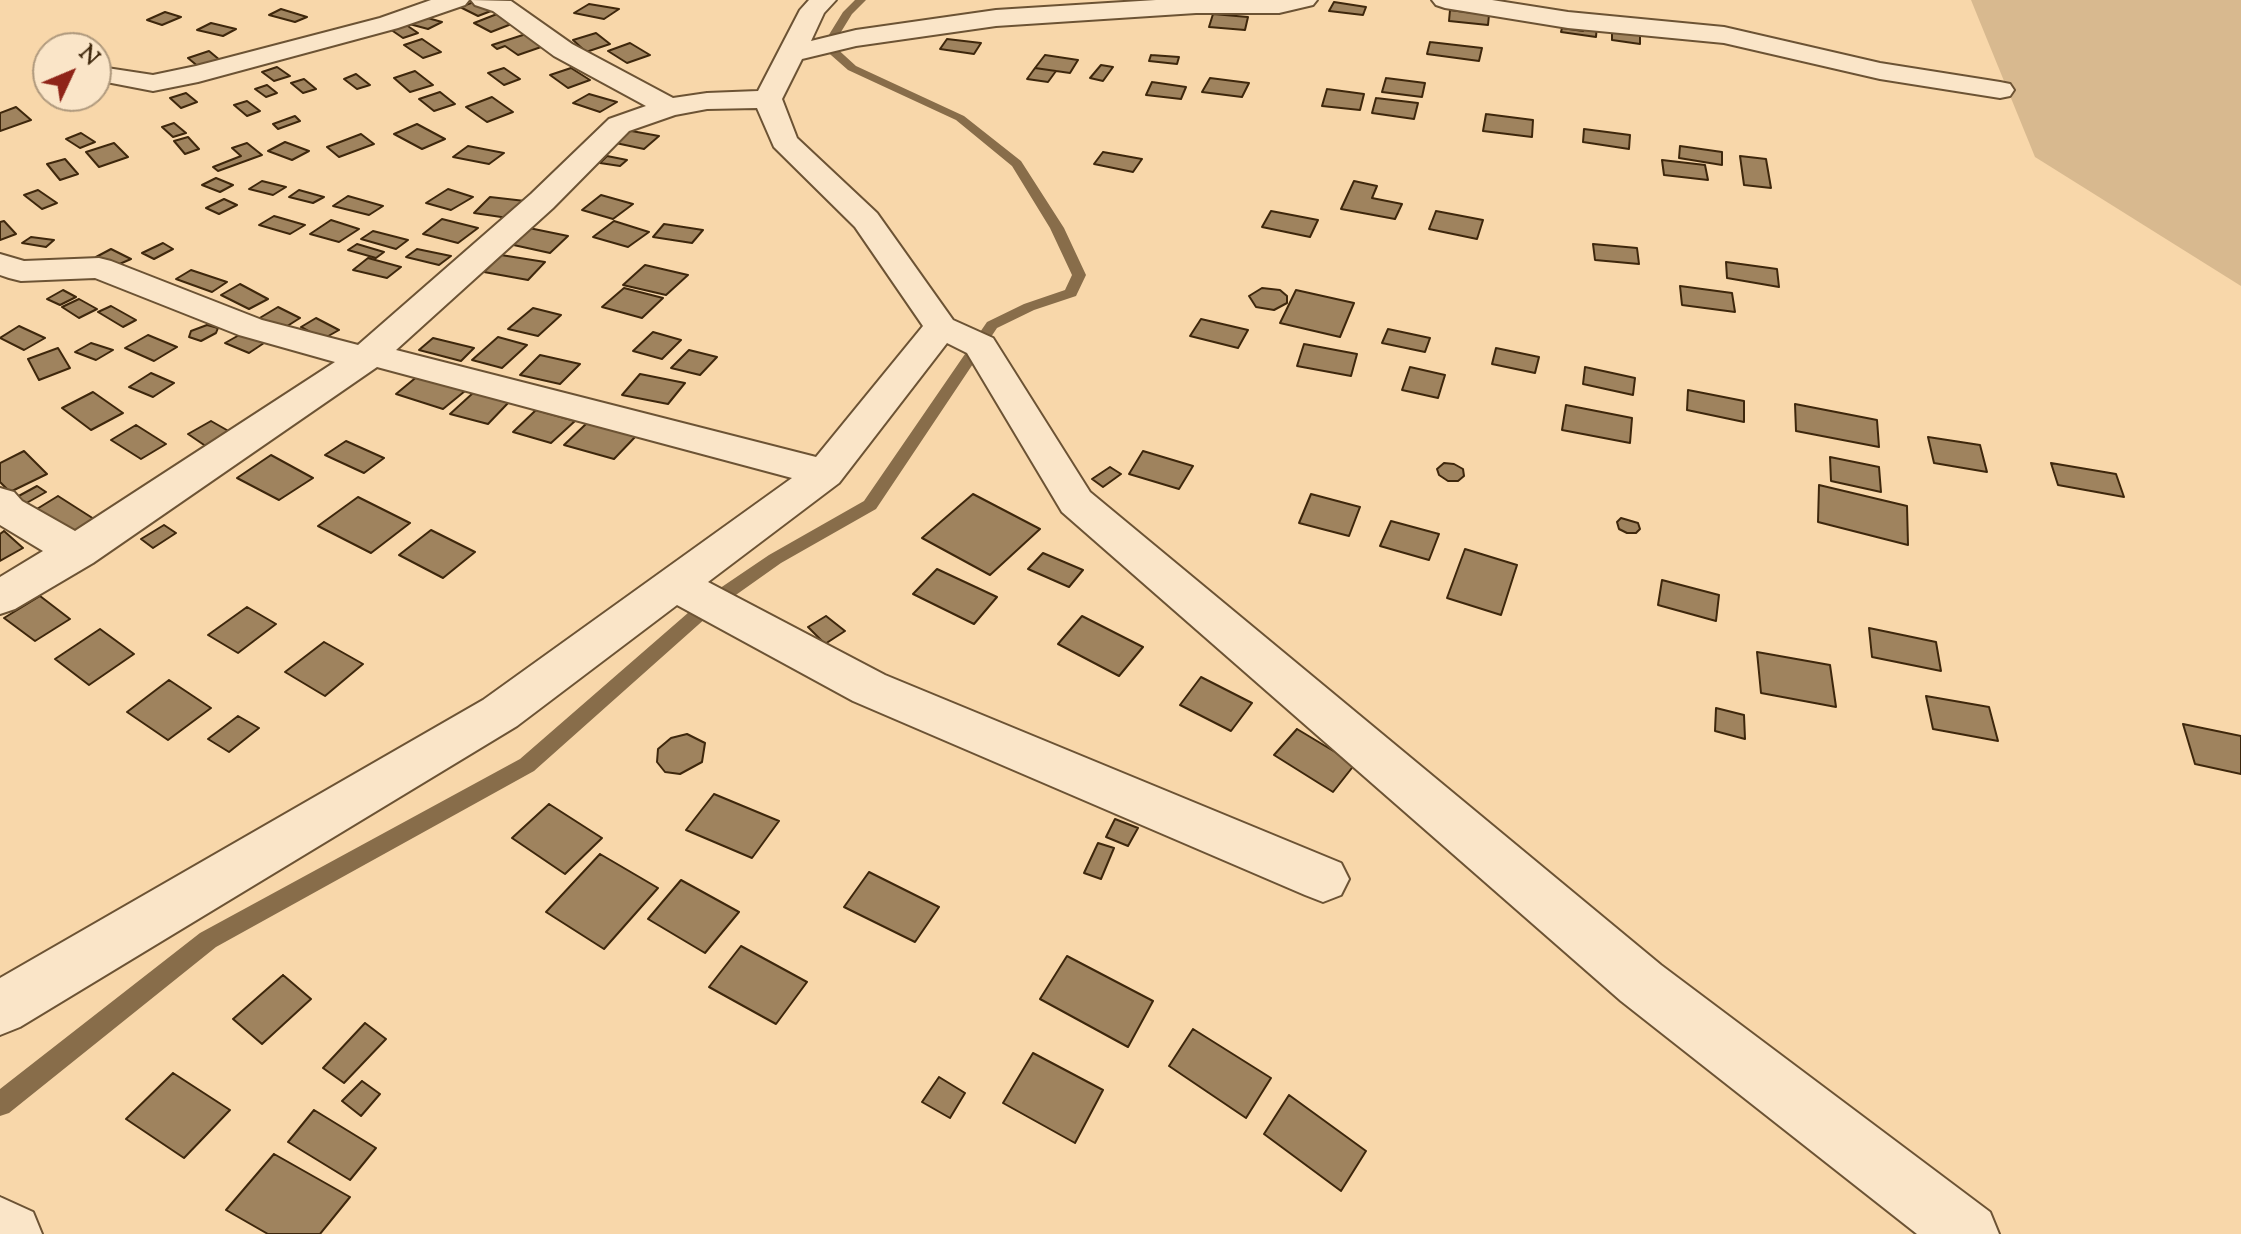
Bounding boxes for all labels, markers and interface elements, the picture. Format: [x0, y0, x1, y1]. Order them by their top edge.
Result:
north arrow [32, 32, 112, 112]
text: N [70, 39, 105, 74]

